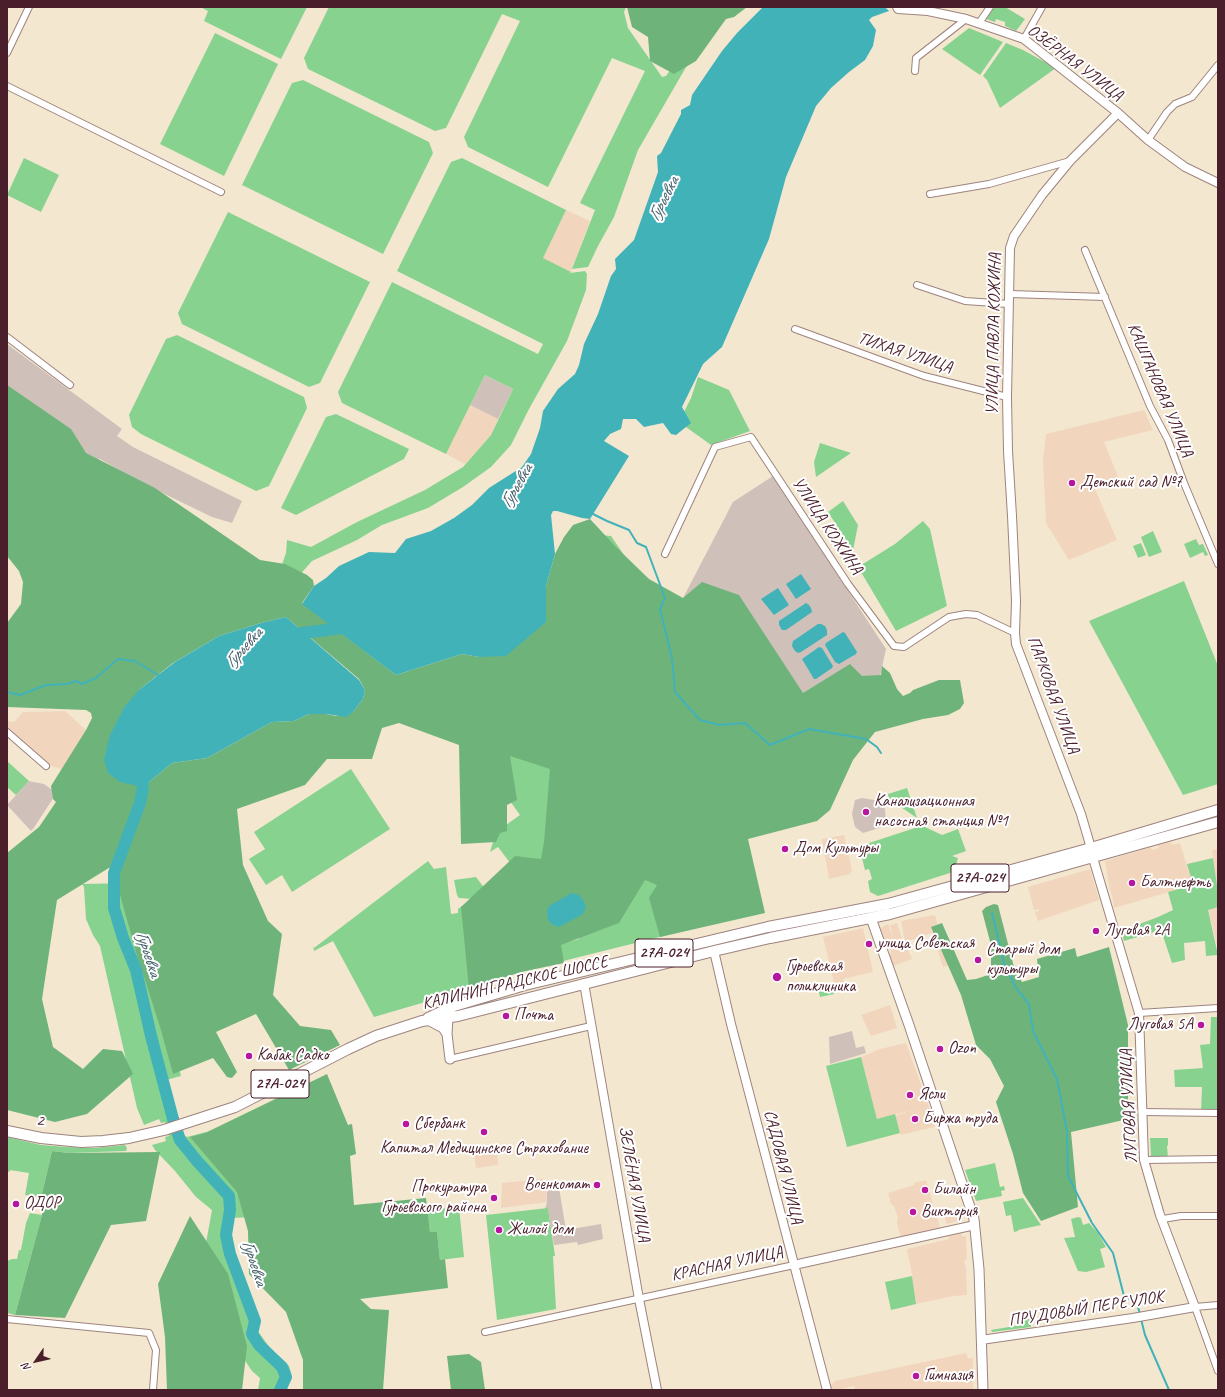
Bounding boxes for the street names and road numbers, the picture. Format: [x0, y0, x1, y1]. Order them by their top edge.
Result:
street label: ОЗЁРНАЯ УЛИЦА [1023, 20, 1127, 106]
street label: УЛИЦА ПАВЛА КОЖИНА [982, 253, 1006, 415]
street label: КАШТАНОВАЯ УЛИЦА [1123, 320, 1197, 460]
street label: ТИХАЯ УЛИЦА [855, 328, 955, 378]
street label: УЛИЦА КОЖИНА [787, 474, 867, 578]
street label: ПАРКОВАЯ УЛИЦА [1022, 634, 1084, 756]
road number: 27А-024 [951, 864, 1009, 892]
road number: 27А-024 [635, 939, 693, 967]
street label: КАЛИНИНГРАДСКОЕ ШОССЕ [420, 952, 610, 1014]
street label: ЛУГОВАЯ УЛИЦА [1116, 1048, 1142, 1164]
road number: 27А-024 [251, 1070, 309, 1098]
street label: САДОВАЯ УЛИЦА [759, 1108, 807, 1226]
street label: 2 [34, 1110, 46, 1132]
street label: ЗЕЛЁНАЯ УЛИЦА [614, 1124, 654, 1244]
street label: КРАСНАЯ УЛИЦА [669, 1242, 785, 1286]
street label: ПРУДОВЫЙ ПЕРЕУЛОК [1007, 1287, 1165, 1331]

